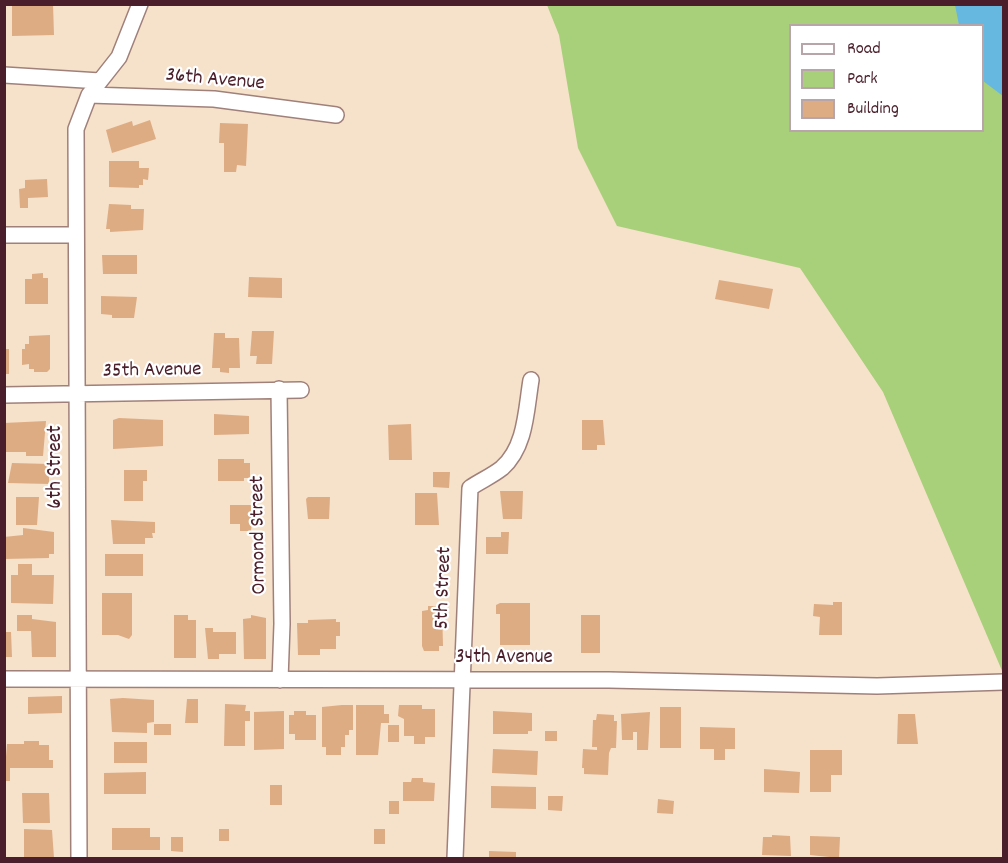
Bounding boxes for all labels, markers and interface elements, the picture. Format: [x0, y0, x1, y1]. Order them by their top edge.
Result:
legend [789, 24, 984, 132]
text: Road [847, 37, 881, 62]
street label: 36th Avenue [164, 64, 266, 98]
text: Park [847, 67, 878, 92]
text: Building [847, 97, 899, 122]
street label: 35th Avenue [102, 359, 202, 385]
street label: 6th Street [44, 425, 70, 509]
street label: Ormond Street [246, 475, 274, 595]
street label: 5th Street [431, 546, 459, 630]
street label: 34th Avenue [455, 646, 553, 672]

